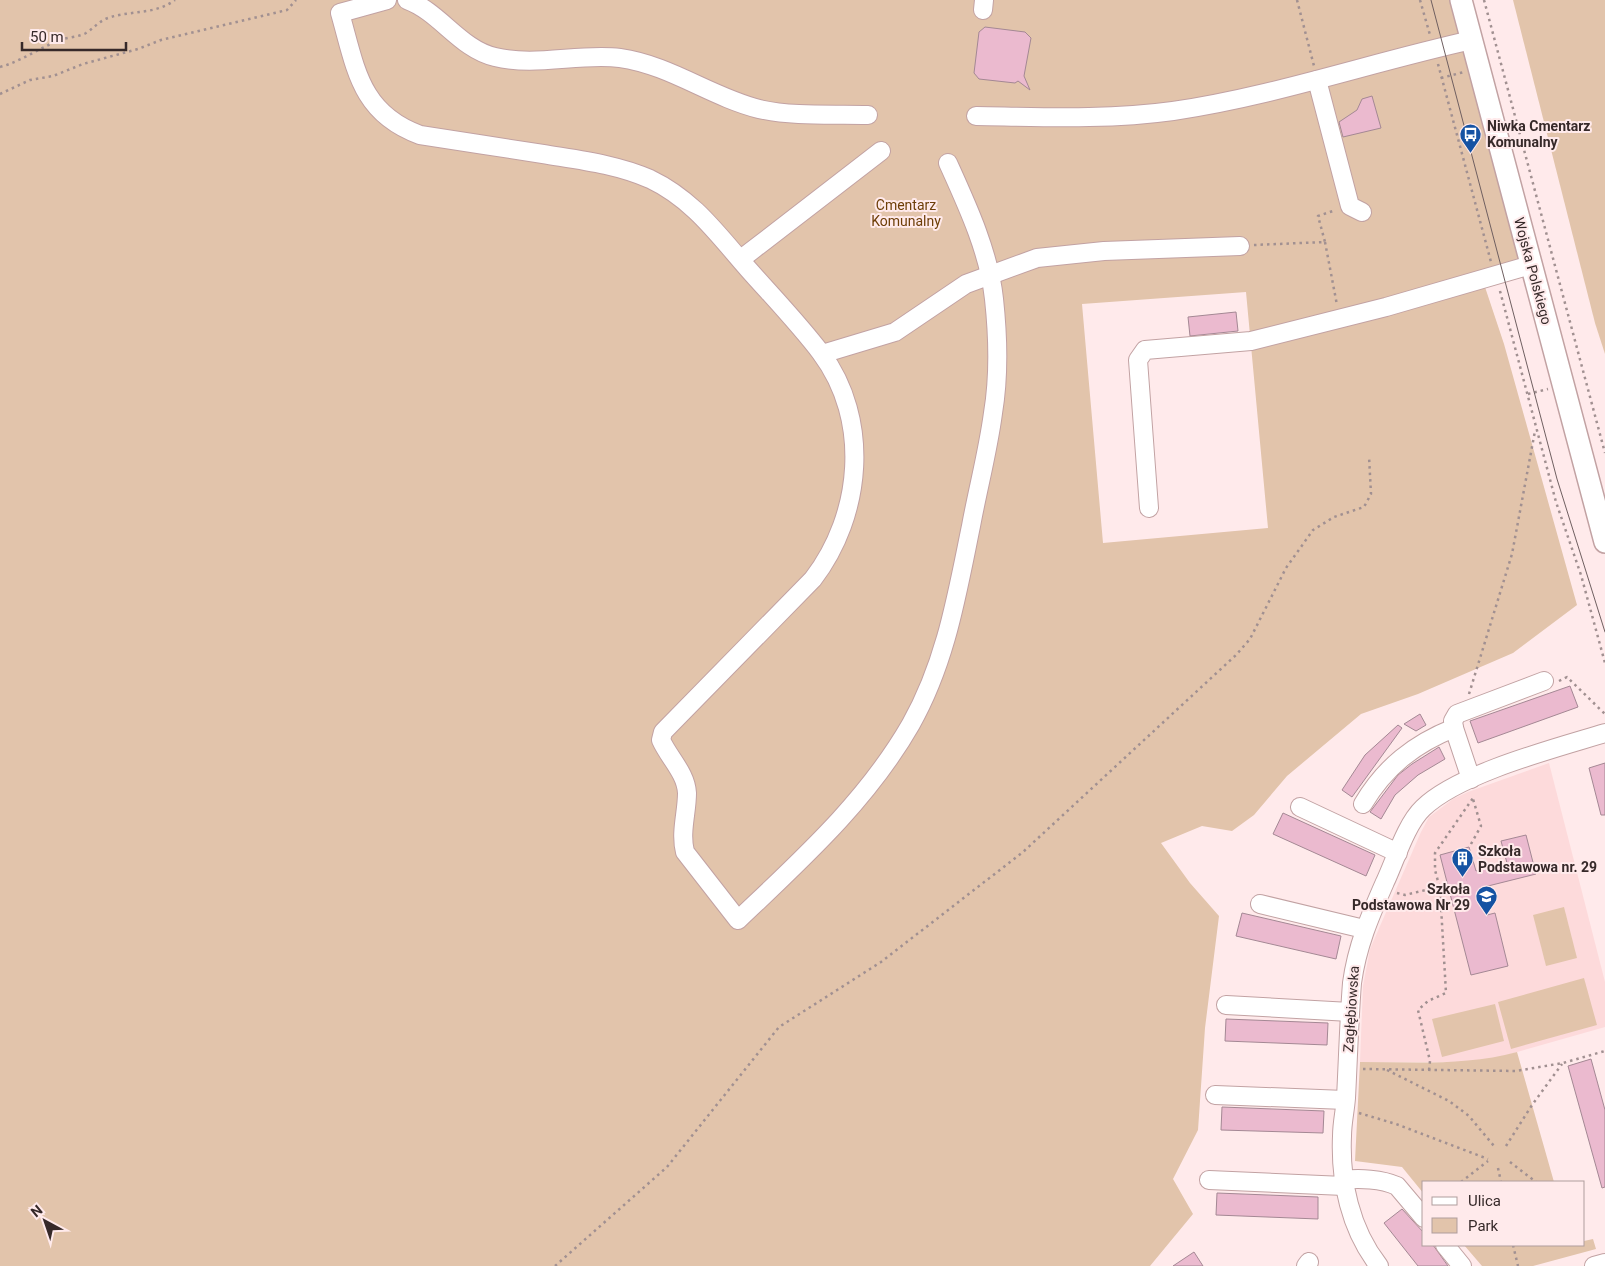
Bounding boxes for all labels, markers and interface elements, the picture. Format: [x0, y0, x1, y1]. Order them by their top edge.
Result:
scale bar [22, 20, 126, 52]
text: 50 m [30, 28, 64, 46]
place label: Niwka Cmentarz Komunalny [1487, 118, 1591, 150]
bus stop icon: Niwka Cmentarz Komunalny [1459, 122, 1483, 153]
park label: Cmentarz Komunalny [871, 197, 941, 229]
street label: Wojska Polskiego [1511, 216, 1555, 326]
place label: Szkoła Podstawowa nr. 29 [1478, 843, 1597, 875]
building icon: Szkoła Podstawowa nr. 29 [1450, 847, 1474, 878]
place label: Szkoła Podstawowa Nr 29 [1352, 881, 1470, 913]
school or university icon: Szkoła Podstawowa Nr 29 [1474, 885, 1498, 916]
street label: Zagłębiowska [1340, 965, 1362, 1053]
legend [1422, 1181, 1585, 1246]
text: Ulica [1468, 1192, 1501, 1210]
north arrow [20, 1196, 70, 1246]
text: N [28, 1202, 46, 1220]
text: Park [1468, 1217, 1499, 1235]

